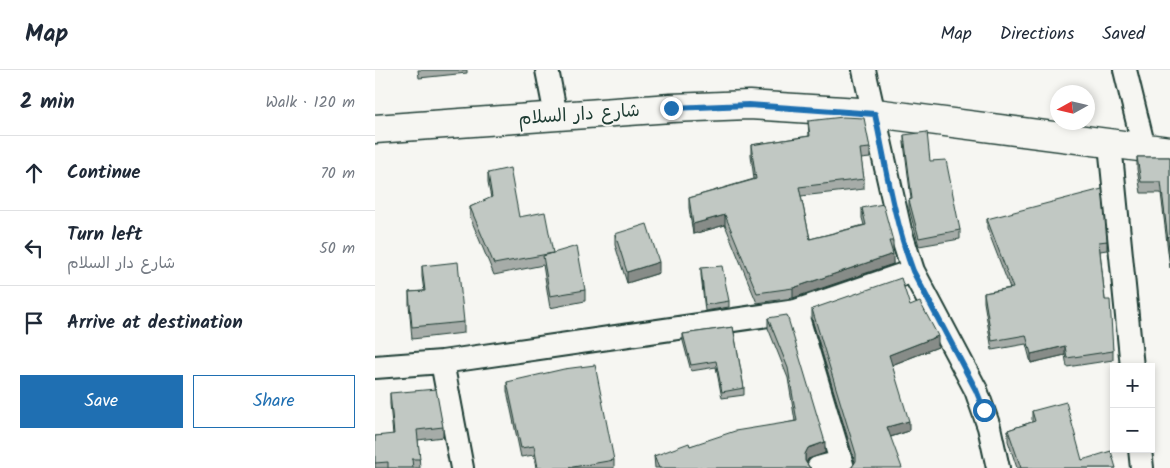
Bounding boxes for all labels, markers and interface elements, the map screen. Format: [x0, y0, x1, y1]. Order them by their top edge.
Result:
text: Map [25, 15, 68, 54]
text: Map [940, 20, 972, 49]
text: Directions [1000, 20, 1074, 49]
text: Saved [1102, 20, 1145, 49]
north arrow [1050, 85, 1095, 130]
text: 2 min [20, 86, 75, 119]
text: Walk · 120 m [265, 90, 355, 115]
street label: شارع دار السلام [517, 97, 641, 134]
route end [660, 97, 683, 120]
text: Continue [67, 158, 140, 188]
icon: ahead [20, 159, 48, 187]
text: 70 m [320, 161, 355, 186]
text: Turn left [67, 220, 142, 250]
icon: left [20, 234, 48, 262]
text: 50 m [319, 236, 355, 261]
text: شارع دار السلام [67, 251, 175, 276]
text: Arrive at destination [67, 308, 243, 338]
icon: arrive [20, 309, 48, 337]
map controls [1110, 363, 1155, 453]
button: + [1110, 363, 1155, 408]
button: Save [20, 375, 183, 428]
button: Share [193, 375, 355, 428]
route start [973, 399, 996, 422]
button: − [1110, 408, 1155, 453]

